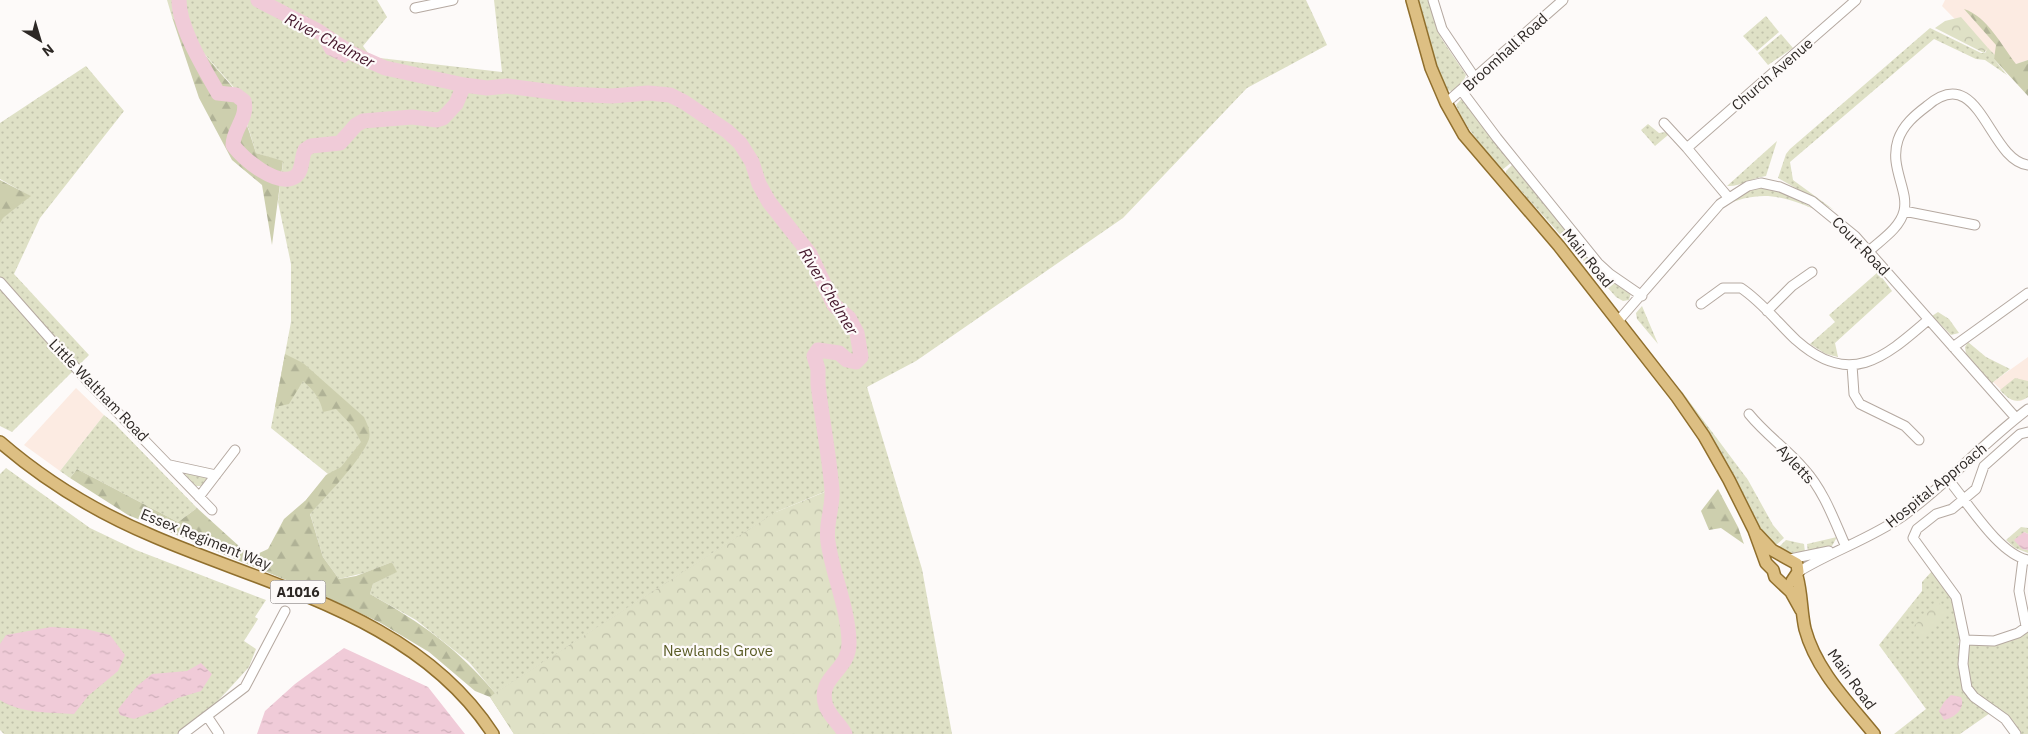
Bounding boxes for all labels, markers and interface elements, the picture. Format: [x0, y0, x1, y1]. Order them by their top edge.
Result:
water label: River Chelmer [282, 8, 379, 72]
street label: Broomhall Road [1459, 9, 1551, 95]
north arrow [15, 15, 65, 65]
street label: Church Avenue [1727, 34, 1817, 114]
text: N [38, 40, 58, 60]
street label: Court Road [1828, 212, 1894, 280]
street label: Main Road [1558, 225, 1618, 291]
water label: River Chelmer [795, 244, 863, 339]
street label: Little Waltham Road [45, 335, 153, 445]
street label: Hospital Approach [1882, 438, 1990, 532]
street label: Ayletts [1773, 440, 1819, 488]
street label: Essex Regiment Way [138, 504, 274, 574]
road number: A1016 [270, 580, 326, 604]
park label: Newlands Grove [663, 641, 773, 660]
street label: Main Road [1824, 645, 1880, 713]

